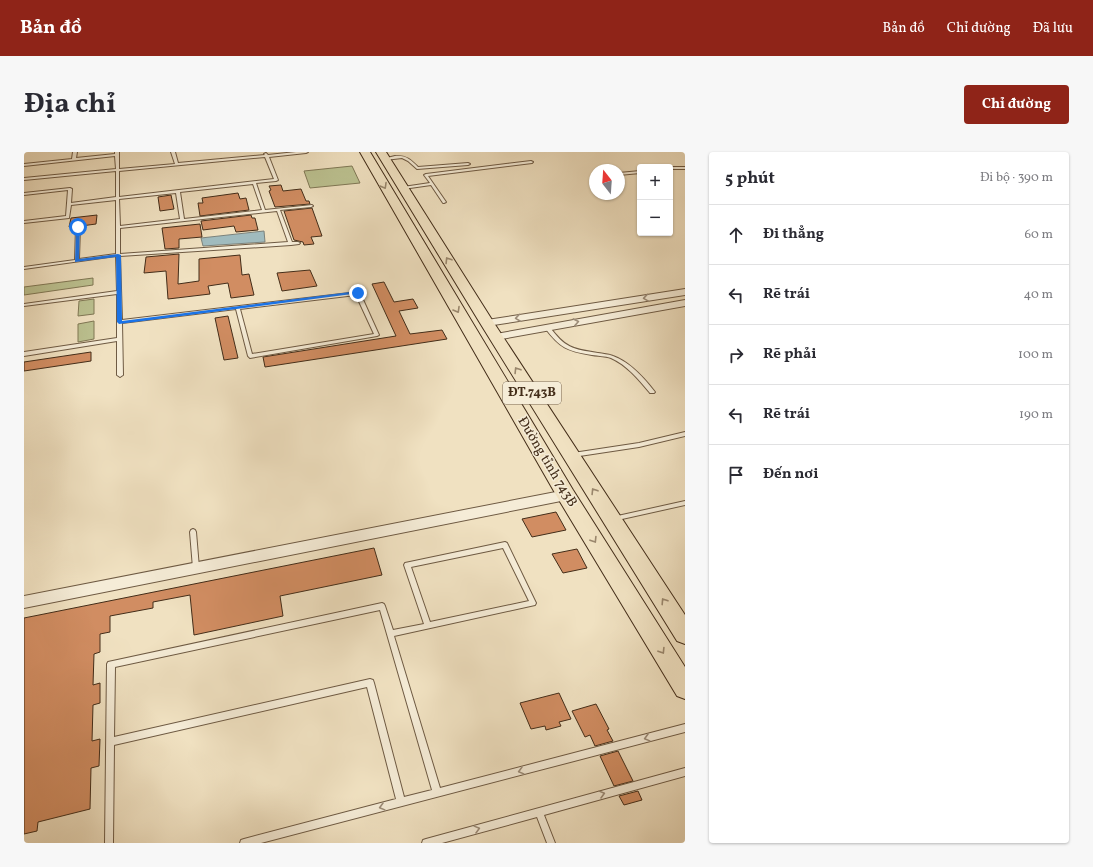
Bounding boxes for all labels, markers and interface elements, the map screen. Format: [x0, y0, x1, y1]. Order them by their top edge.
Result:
text: Bản đồ [20, 15, 82, 41]
text: Bản đồ [883, 19, 925, 38]
text: Chỉ đường [947, 19, 1011, 38]
text: Đã lưu [1033, 19, 1073, 38]
text: Địa chỉ [24, 85, 116, 124]
button: Chỉ đường [964, 85, 1069, 124]
north arrow [589, 164, 625, 200]
map controls [637, 164, 673, 236]
button: + [637, 164, 673, 200]
text: 5 phút [725, 167, 775, 190]
text: Đi bộ · 390 m [980, 169, 1053, 187]
one-way arrow [380, 182, 387, 189]
button: − [637, 200, 673, 236]
route start [69, 218, 87, 236]
icon: ahead [725, 224, 747, 246]
text: Đi thẳng [763, 224, 824, 245]
text: 60 m [1025, 226, 1053, 244]
one-way arrow [445, 257, 452, 264]
route end [349, 284, 367, 302]
icon: left [725, 284, 747, 306]
text: Rẽ trái [763, 284, 810, 305]
text: 40 m [1024, 286, 1053, 304]
one-way arrow [643, 293, 650, 302]
one-way arrow [453, 306, 460, 313]
one-way arrow [515, 313, 521, 322]
one-way arrow [572, 318, 579, 327]
icon: right [725, 344, 747, 366]
text: Rẽ phải [763, 344, 817, 365]
text: 100 m [1018, 346, 1053, 364]
one-way arrow [514, 367, 522, 374]
road number: ĐT.743B [503, 382, 561, 404]
icon: left [725, 404, 747, 426]
text: Rẽ trái [763, 404, 810, 425]
text: 190 m [1019, 406, 1053, 424]
street label: Đường tỉnh 743B [513, 413, 581, 511]
icon: arrive [725, 464, 747, 486]
text: Đến nơi [763, 464, 819, 485]
one-way arrow [591, 488, 599, 495]
one-way arrow [590, 536, 597, 543]
one-way arrow [661, 598, 669, 605]
one-way arrow [658, 647, 665, 654]
one-way arrow [644, 733, 651, 742]
one-way arrow [518, 766, 525, 774]
one-way arrow [599, 791, 605, 799]
one-way arrow [379, 802, 386, 811]
one-way arrow [473, 825, 480, 834]

